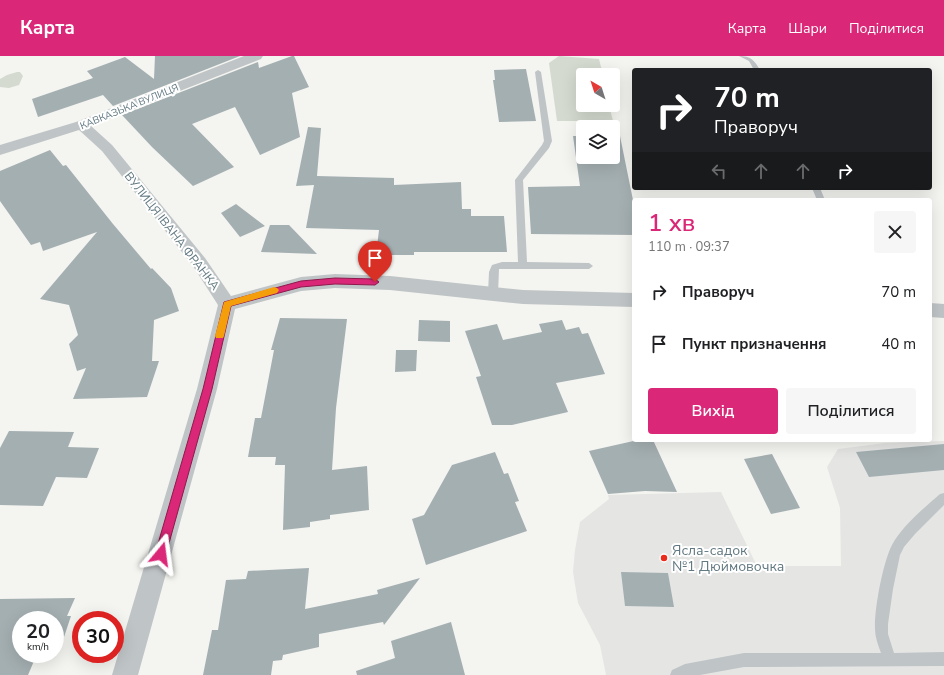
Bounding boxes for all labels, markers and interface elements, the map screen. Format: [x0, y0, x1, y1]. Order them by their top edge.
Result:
text: Карта [20, 15, 75, 41]
text: Карта [728, 19, 766, 38]
text: Шари [788, 19, 827, 38]
text: Поділитися [849, 19, 924, 38]
north arrow [576, 68, 620, 112]
map controls [576, 68, 620, 164]
text: 70 m [714, 79, 780, 117]
street label: КАВКАЗЬКА ВУЛИЦЯ [78, 81, 181, 133]
icon: right [648, 84, 700, 136]
text: Праворуч [714, 115, 798, 139]
button: layers [576, 120, 620, 164]
icon: left [708, 160, 730, 182]
icon: ahead [750, 160, 772, 182]
icon: ahead [792, 160, 814, 182]
icon: right [834, 160, 856, 182]
street label: ВУЛИЦЯ ІВАНА ФРАНКА [121, 169, 223, 293]
text: 1 хв [648, 207, 695, 239]
button: close [874, 211, 916, 253]
text: 110 m · 09:37 [648, 238, 730, 256]
pin [358, 241, 392, 282]
icon: arrive [364, 247, 386, 269]
icon: right [648, 281, 670, 303]
text: Праворуч [682, 282, 754, 302]
text: 70 m [881, 282, 916, 302]
icon: arrive [648, 333, 670, 355]
text: Пункт призначення [682, 334, 827, 354]
text: 40 m [881, 334, 916, 354]
button: Вихід [648, 388, 778, 434]
button: Поділитися [786, 388, 916, 434]
position arrow [140, 533, 182, 575]
place label: Ясла-садок №1 Дюймовочка [672, 541, 784, 576]
marker: Ясла-садок №1 Дюймовочка [659, 553, 669, 563]
speed limit sign: 30 [72, 611, 124, 663]
text: 20 [26, 618, 50, 645]
text: km/h [27, 640, 49, 654]

